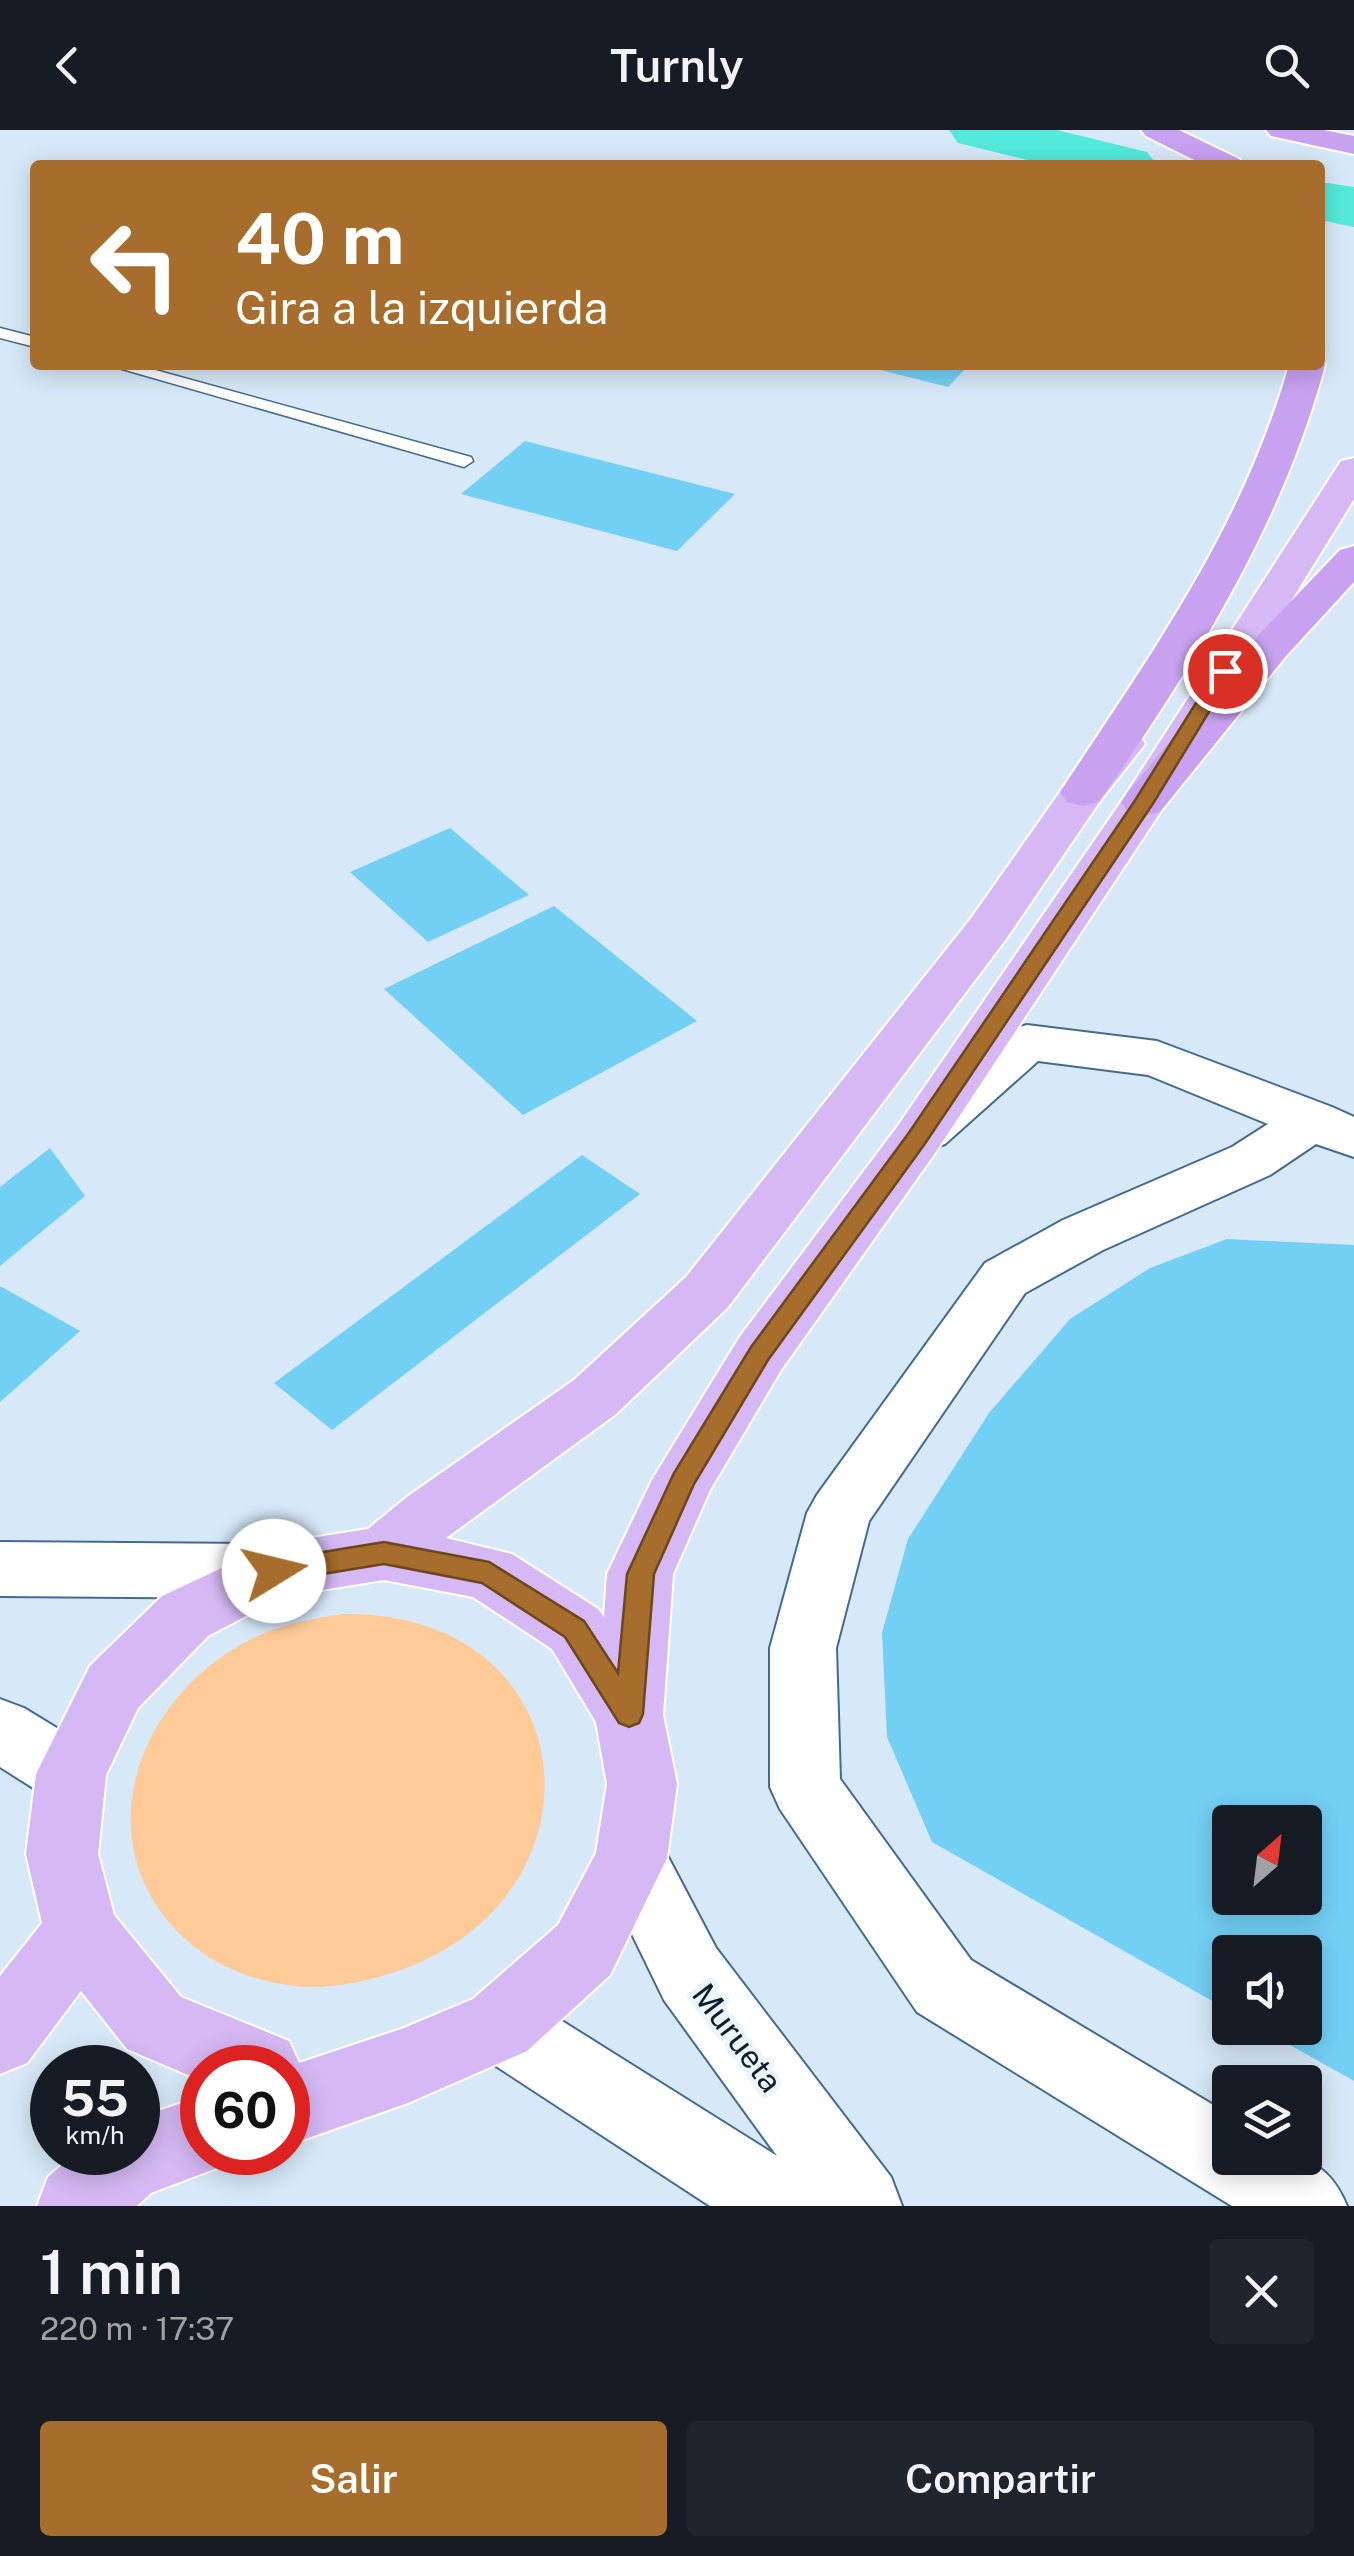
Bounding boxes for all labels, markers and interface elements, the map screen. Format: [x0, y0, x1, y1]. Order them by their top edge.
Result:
icon: back [40, 38, 95, 93]
icon: search [1259, 38, 1314, 93]
text: Turnly [610, 39, 744, 92]
text: 40 m [235, 197, 405, 280]
icon: left [70, 200, 200, 330]
text: Gira a la izquierda [235, 281, 608, 334]
pin [1183, 629, 1268, 714]
icon: arrive [1198, 644, 1253, 699]
position arrow [222, 1519, 326, 1623]
north arrow [1212, 1805, 1322, 1915]
map controls [1212, 1805, 1322, 2175]
button: sound [1212, 1935, 1322, 2045]
street label: Murueta [685, 1976, 790, 2099]
speed limit sign: 60 [180, 2045, 310, 2175]
button: layers [1212, 2065, 1322, 2175]
text: 55 [61, 2068, 129, 2127]
text: km/h [66, 2120, 124, 2150]
text: 1 min [40, 2237, 183, 2308]
button: close [1209, 2239, 1314, 2344]
text: 220 m · 17:37 [40, 2310, 234, 2347]
button: Salir [40, 2421, 667, 2536]
button: Compartir [687, 2421, 1314, 2536]

